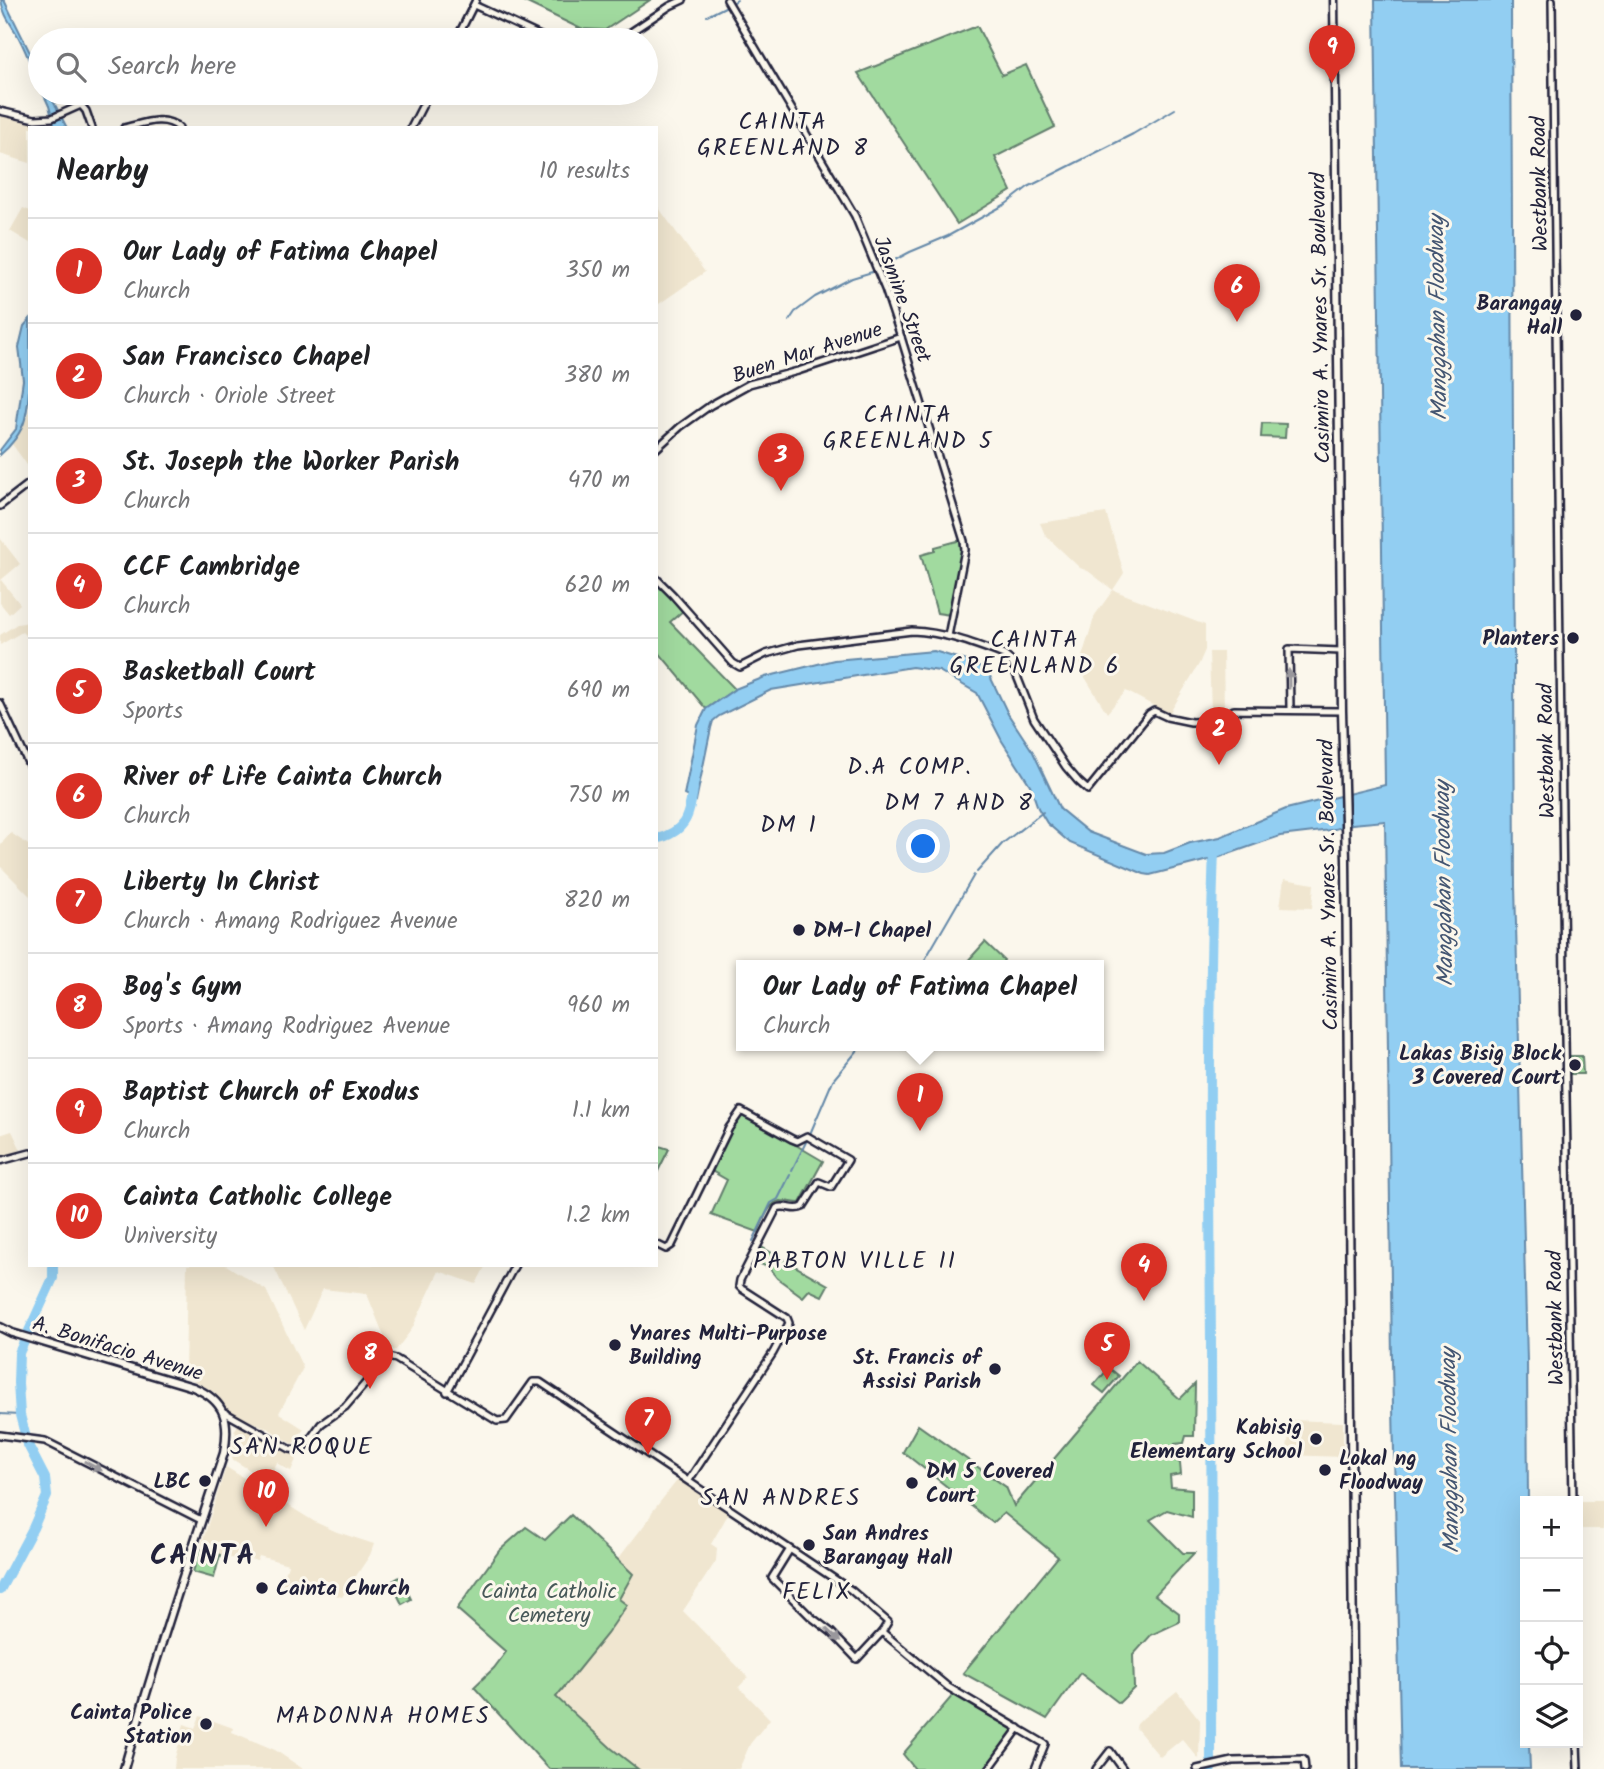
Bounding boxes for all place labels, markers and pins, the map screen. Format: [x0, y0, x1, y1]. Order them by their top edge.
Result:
pin: 9 [1309, 25, 1355, 83]
pin: 6 [1214, 264, 1260, 322]
place label: Barangay Hall [1477, 288, 1562, 345]
marker: Barangay Hall [1568, 307, 1584, 323]
pin: 3 [758, 433, 804, 491]
place label: Planters [1482, 623, 1559, 656]
marker: Planters [1565, 630, 1581, 646]
pin: 2 [1196, 707, 1242, 765]
place label: DM-1 Chapel [813, 915, 931, 948]
marker: DM-1 Chapel [791, 922, 807, 938]
place label: Lakas Bisig Block 3 Covered Court [1399, 1038, 1562, 1095]
marker: Lakas Bisig Block 3 Covered Court [1567, 1057, 1583, 1073]
pin: 1 [897, 1073, 943, 1131]
pin: 4 [1121, 1243, 1167, 1301]
place label: Ynares Multi-Purpose Building [629, 1318, 827, 1375]
pin: 5 [1084, 1322, 1130, 1380]
pin: 8 [347, 1331, 393, 1389]
marker: Ynares Multi-Purpose Building [607, 1337, 623, 1353]
place label: St. Francis of Assisi Parish [853, 1342, 983, 1399]
marker: St. Francis of Assisi Parish [987, 1361, 1003, 1377]
pin: 7 [625, 1397, 671, 1455]
place label: Kabisig Elementary School [1130, 1412, 1302, 1469]
marker: Kabisig Elementary School [1308, 1431, 1324, 1447]
place label: Lokal ng Floodway [1339, 1443, 1423, 1500]
place label: DM 5 Covered Court [926, 1456, 1054, 1513]
marker: Lokal ng Floodway [1317, 1462, 1333, 1478]
place label: LBC [153, 1466, 191, 1499]
pin: 10 [243, 1469, 289, 1527]
marker: LBC [197, 1473, 213, 1489]
marker: DM 5 Covered Court [904, 1475, 920, 1491]
place label: San Andres Barangay Hall [823, 1518, 953, 1575]
marker: San Andres Barangay Hall [801, 1537, 817, 1553]
place label: Cainta Church [276, 1573, 410, 1606]
marker: Cainta Church [254, 1580, 270, 1596]
place label: Cainta Police Station [70, 1697, 192, 1754]
marker: Cainta Police Station [198, 1716, 214, 1732]

